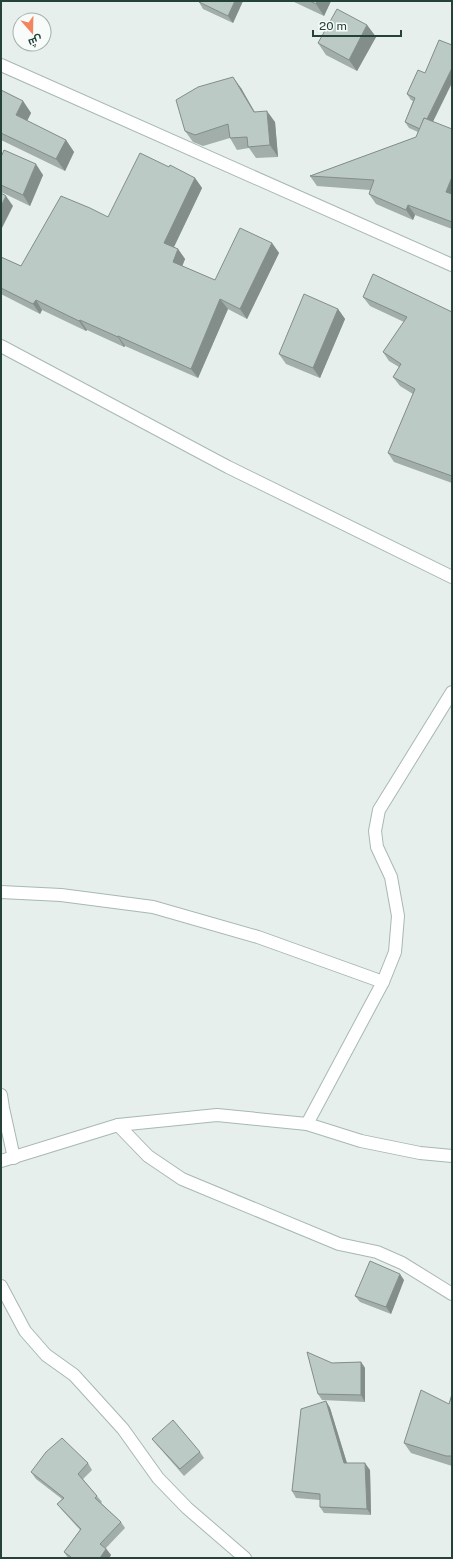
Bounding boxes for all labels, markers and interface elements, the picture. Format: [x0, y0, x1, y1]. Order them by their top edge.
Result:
north arrow [12, 12, 52, 52]
scale bar [313, 12, 401, 38]
text: 20 m [319, 19, 347, 33]
text: ش [26, 32, 44, 49]

